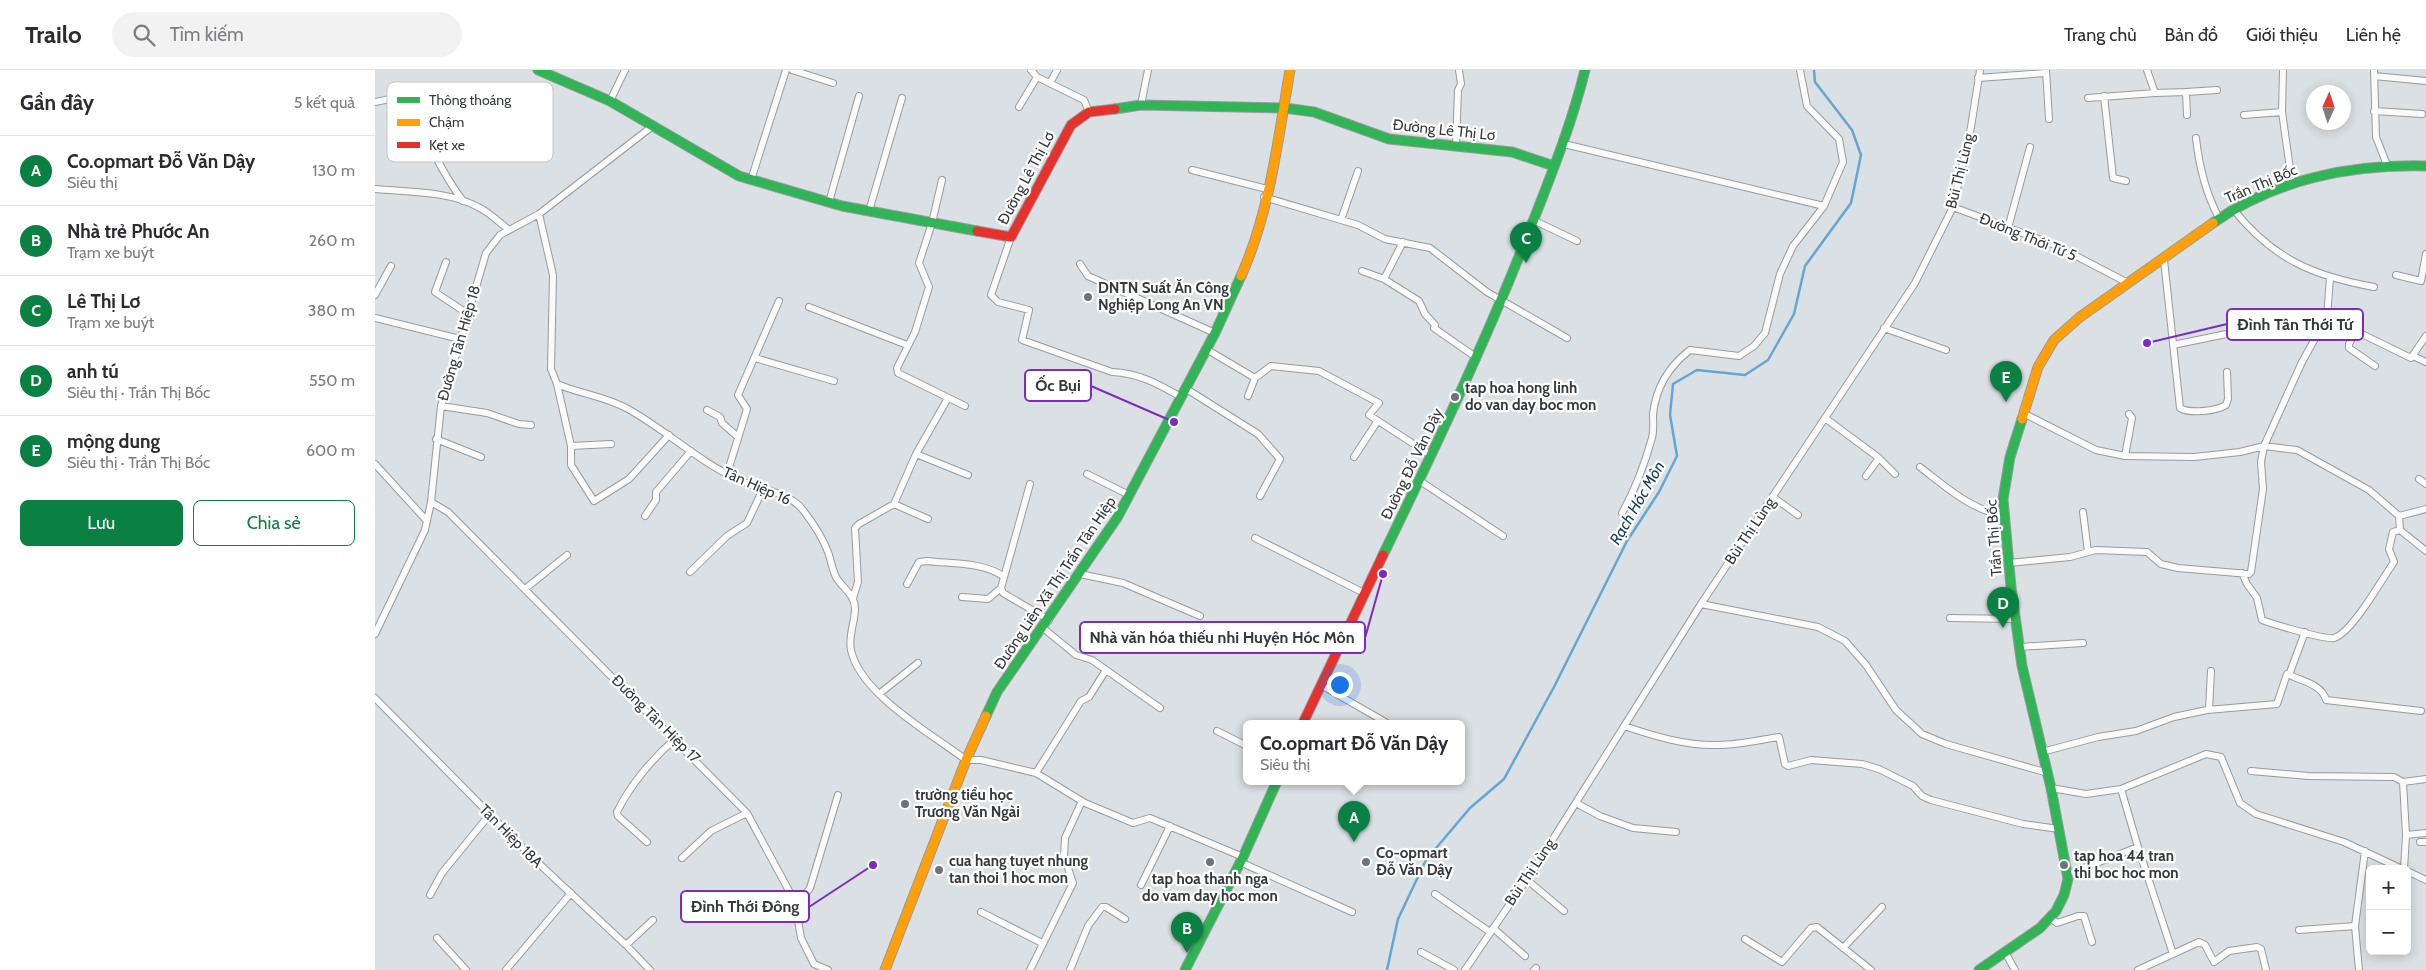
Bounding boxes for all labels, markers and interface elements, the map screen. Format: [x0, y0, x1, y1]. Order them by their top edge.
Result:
search box [112, 12, 462, 57]
text: Trailo [25, 20, 82, 49]
icon: search [130, 21, 158, 49]
text: Tìm kiếm [170, 23, 244, 46]
text: Trang chủ [2064, 24, 2137, 46]
text: Bản đồ [2165, 24, 2218, 46]
text: Giới thiệu [2246, 24, 2318, 46]
text: Liên hệ [2346, 24, 2401, 46]
legend [387, 82, 553, 162]
north arrow [2306, 85, 2351, 130]
text: Gần đây [20, 90, 94, 115]
text: Thông thoáng [429, 91, 512, 109]
text: 5 kết quả [294, 93, 355, 112]
text: Chậm [429, 113, 464, 131]
street label: Đường Lê Thị Lơ [1392, 116, 1496, 144]
street label: Đường Lê Thị Lơ [994, 128, 1058, 228]
street label: Bùi Thị Lùng [1942, 131, 1978, 211]
text: Kẹt xe [429, 136, 465, 154]
text: Co.opmart Đỗ Văn Dậy [67, 150, 255, 173]
text: A [31, 161, 41, 180]
text: 130 m [312, 161, 355, 180]
street label: Trần Thị Bốc [2222, 161, 2300, 207]
text: Siêu thị [67, 173, 117, 192]
street label: Đường Thới Tứ 5 [1977, 209, 2079, 265]
text: Nhà trẻ Phước An [67, 220, 209, 243]
pin: C [1510, 222, 1542, 263]
text: B [31, 231, 41, 250]
text: 260 m [309, 231, 355, 250]
text: Trạm xe buýt [67, 243, 154, 262]
place label: DNTN Suất Ăn Công Nghiệp Long An VN [1098, 279, 1229, 314]
street label: Đường Tân Hiệp 18 [434, 283, 484, 403]
text: Lê Thị Lơ [67, 290, 140, 313]
marker: DNTN Suất Ăn Công Nghiệp Long An VN [1082, 291, 1094, 303]
text: C [31, 301, 41, 320]
text: 380 m [308, 301, 355, 320]
callout: Đình Tân Thới Tứ [2227, 309, 2363, 340]
text: Trạm xe buýt [67, 313, 154, 332]
text: Đình Tân Thới Tứ [2237, 315, 2354, 334]
text: anh tú [67, 360, 119, 383]
pin: E [1990, 361, 2022, 402]
callout: Ốc Bụi [1025, 370, 1091, 401]
text: D [30, 371, 42, 390]
text: 550 m [309, 371, 355, 390]
text: Ốc Bụi [1035, 375, 1081, 395]
place label: tap hoa hong linh do van day boc mon [1465, 379, 1596, 414]
text: Siêu thị · Trần Thị Bốc [67, 383, 210, 402]
marker: tap hoa hong linh do van day boc mon [1449, 391, 1461, 403]
street label: Đường Đỗ Văn Dậy [1377, 405, 1447, 523]
text: mộng dung [67, 430, 160, 453]
text: E [31, 441, 41, 460]
text: 600 m [306, 441, 355, 460]
text: Siêu thị · Trần Thị Bốc [67, 453, 210, 472]
water label: Rạch Hóc Môn [1606, 458, 1668, 548]
street label: Tân Hiệp 16 [720, 463, 794, 509]
street label: Đường Liên Xã Thị Trấn Tân Hiệp [990, 493, 1120, 673]
street label: Bùi Thị Lùng [1721, 494, 1779, 568]
street label: Trần Thị Bốc [1982, 499, 2006, 577]
button: Lưu [20, 500, 183, 546]
button: Chia sẻ [193, 500, 355, 546]
pin: D [1987, 587, 2019, 628]
callout: Nhà văn hóa thiếu nhi Huyện Hóc Môn [1080, 622, 1365, 653]
text: Nhà văn hóa thiếu nhi Huyện Hóc Môn [1089, 628, 1355, 647]
street label: Đường Tân Hiệp 17 [608, 671, 704, 767]
your location [1327, 672, 1353, 698]
popup [1243, 720, 1465, 785]
text: Co.opmart Đỗ Văn Dậy [1260, 732, 1448, 755]
text: Siêu thị [1260, 755, 1310, 774]
place label: trường tiểu học Trương Văn Ngài [915, 786, 1020, 821]
marker: trường tiểu học Trương Văn Ngài [899, 798, 911, 810]
street label: Tân Hiệp 18A [476, 801, 547, 872]
pin: A [1338, 801, 1370, 842]
street label: Bùi Thị Lùng [1501, 835, 1559, 909]
place label: Co-opmart Đỗ Văn Dậy [1376, 844, 1454, 879]
place label: tap hoa 44 tran thi boc hoc mon [2074, 847, 2179, 882]
place label: cua hang tuyet nhung tan thoi 1 hoc mon [949, 852, 1088, 887]
marker: tap hoa thanh nga do vam day hoc mon [1204, 856, 1216, 868]
marker: Co-opmart Đỗ Văn Dậy [1360, 856, 1372, 868]
marker: tap hoa 44 tran thi boc hoc mon [2058, 859, 2070, 871]
marker: cua hang tuyet nhung tan thoi 1 hoc mon [933, 864, 945, 876]
map controls [2366, 865, 2411, 955]
button: + [2366, 865, 2411, 910]
place label: tap hoa thanh nga do vam day hoc mon [1142, 870, 1278, 905]
callout: Đình Thới Đông [681, 891, 809, 922]
text: Đình Thới Đông [691, 897, 799, 916]
button: − [2366, 910, 2411, 955]
pin: B [1171, 912, 1203, 953]

